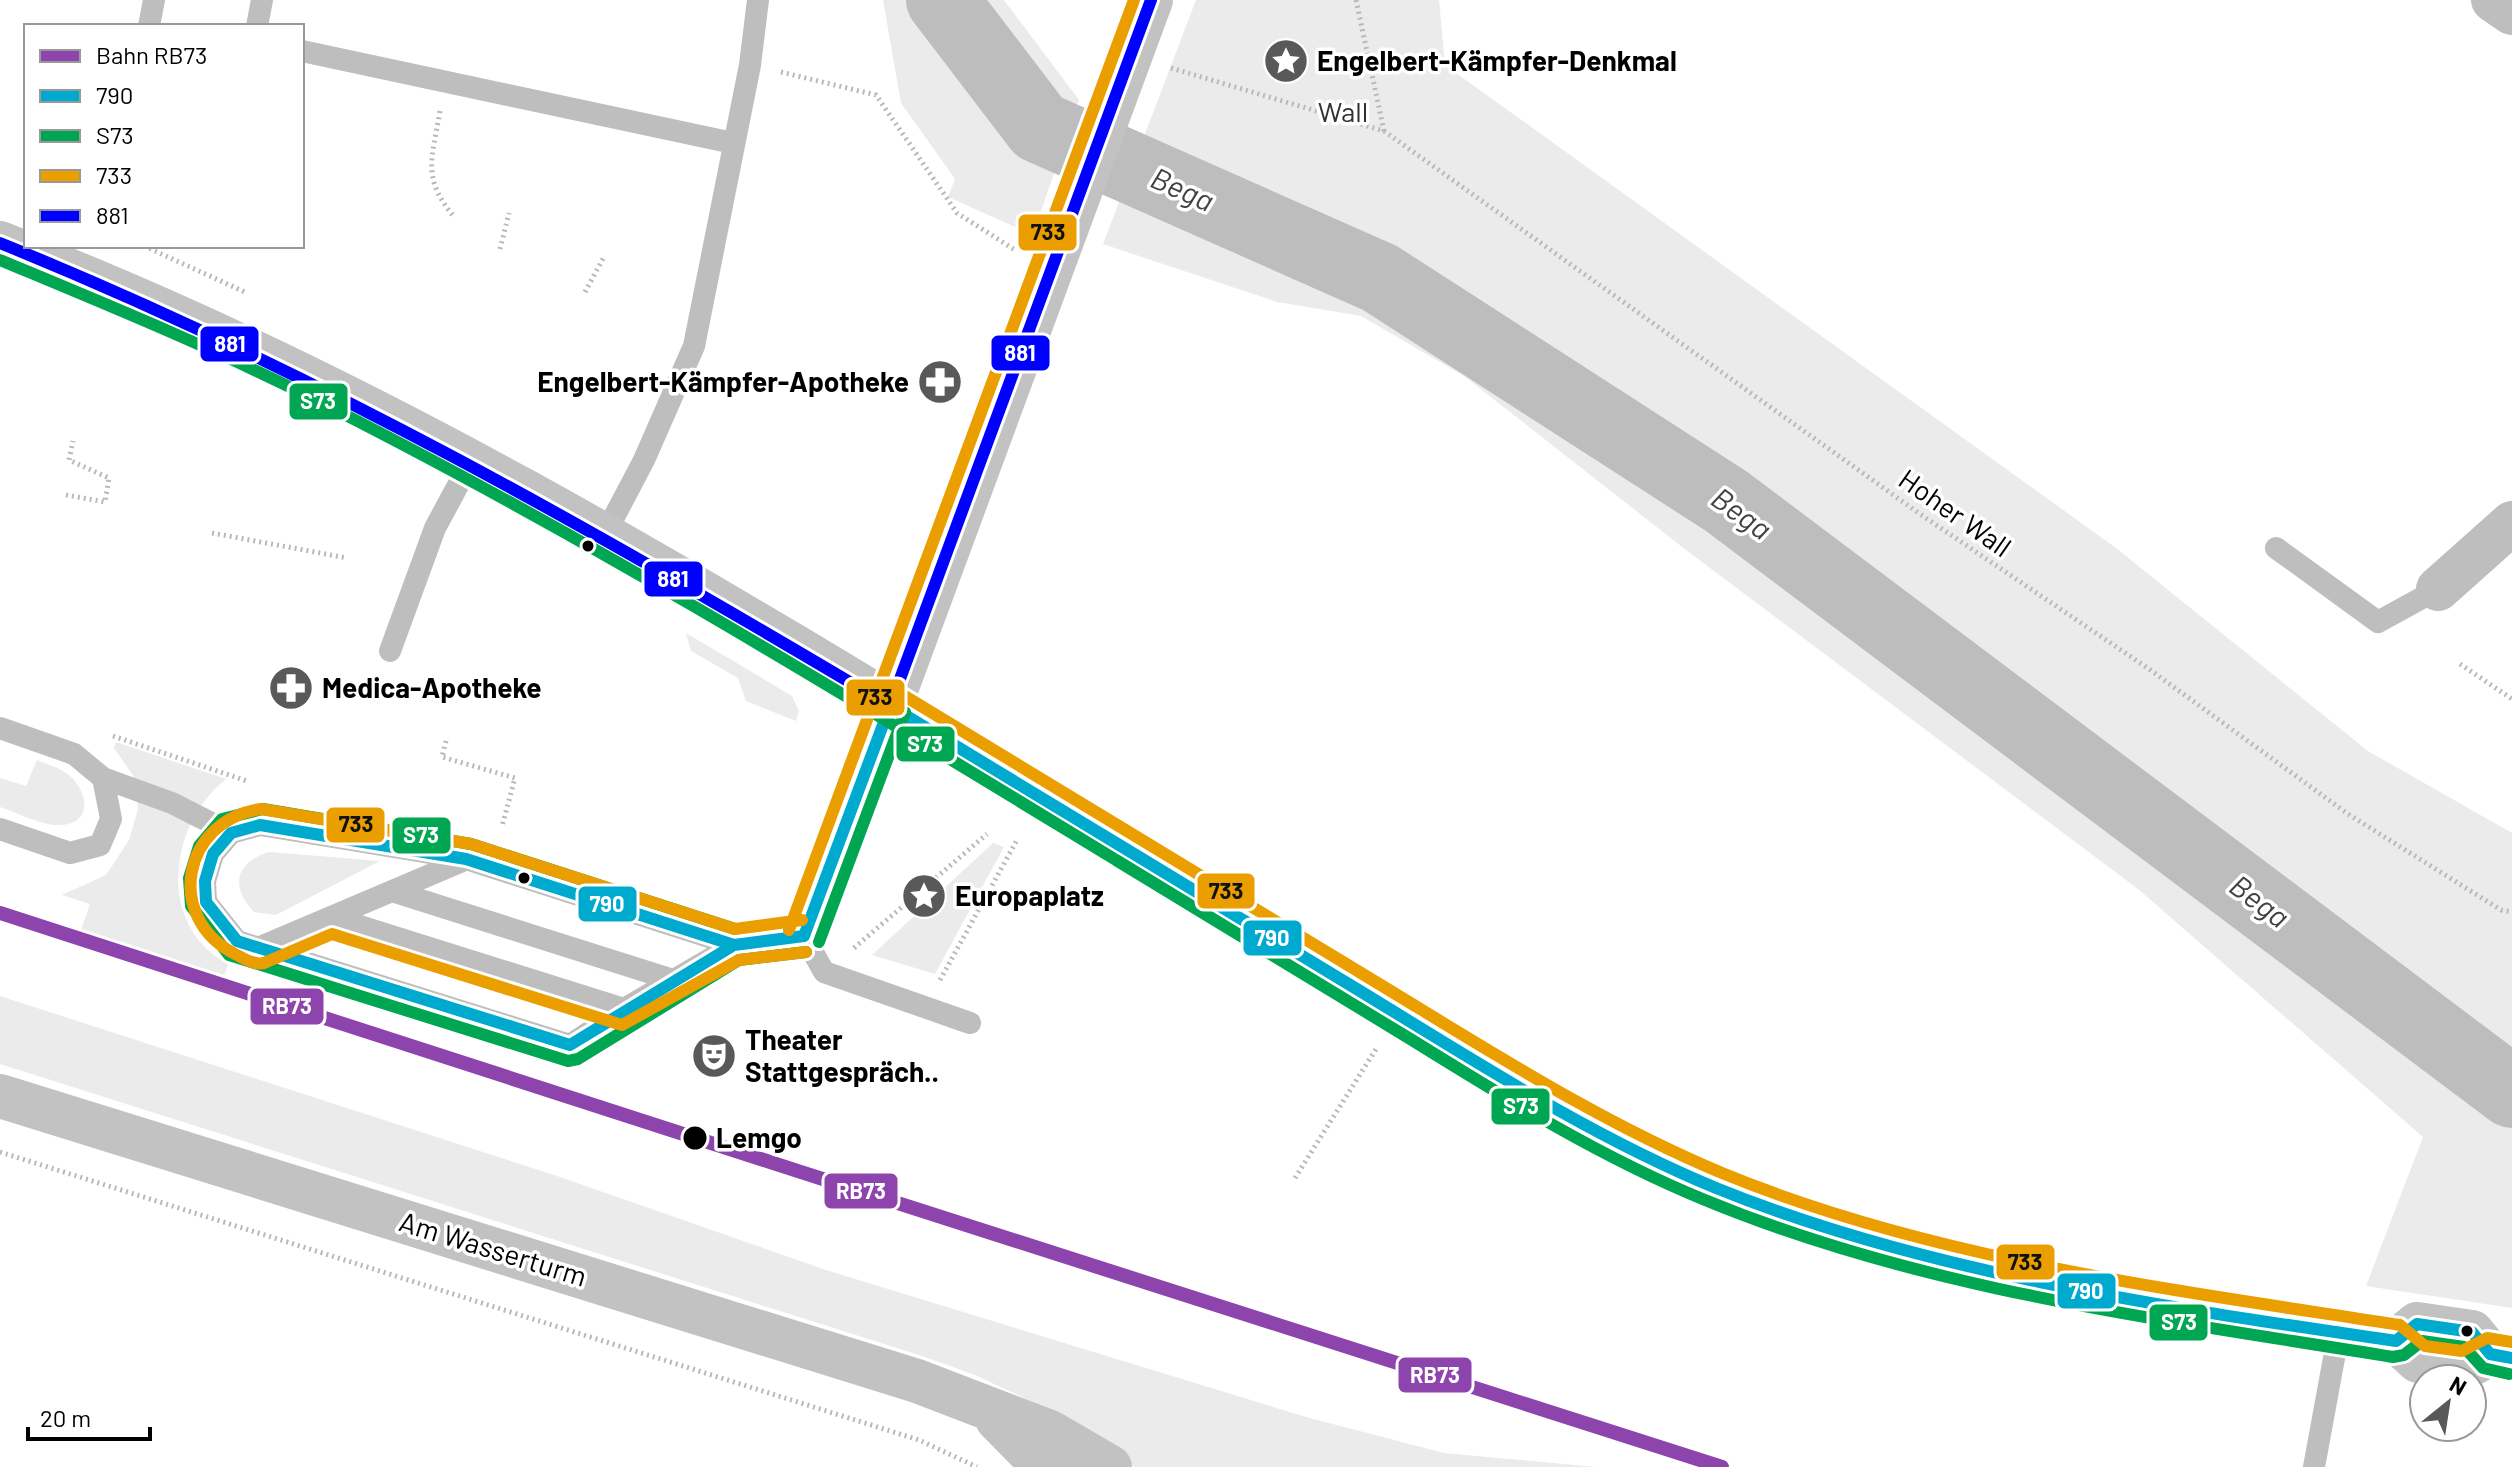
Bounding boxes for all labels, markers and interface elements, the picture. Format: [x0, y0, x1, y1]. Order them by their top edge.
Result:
legend [24, 24, 304, 248]
place icon: Engelbert-Kämpfer-Denkmal [1262, 37, 1310, 85]
text: Bahn RB73 [96, 40, 207, 69]
place label: Engelbert-Kämpfer-Denkmal [1317, 43, 1677, 77]
text: 790 [96, 80, 133, 109]
park label: Wall [1318, 94, 1368, 128]
text: S73 [96, 120, 134, 149]
water label: Bega [1146, 158, 1220, 218]
text: 733 [96, 160, 132, 189]
text: 881 [96, 200, 129, 229]
line badge: 733 [1017, 213, 1078, 252]
text: 733 [1031, 218, 1065, 244]
line badge: 881 [199, 325, 260, 363]
text: 881 [214, 330, 246, 356]
line badge: 881 [990, 334, 1051, 372]
text: 881 [1004, 339, 1036, 365]
pharmacy icon: Engelbert-Kämpfer-Apotheke [916, 358, 964, 406]
place label: Engelbert-Kämpfer-Apotheke [537, 364, 909, 398]
line badge: S73 [288, 382, 349, 421]
text: S73 [300, 387, 336, 413]
street label: Hoher Wall [1893, 461, 2018, 563]
water label: Bega [1705, 479, 1779, 546]
unlabelled marker [580, 538, 596, 554]
line badge: 881 [643, 560, 704, 598]
text: 881 [657, 565, 689, 591]
pharmacy icon: Medica-Apotheke [267, 664, 315, 712]
place label: Medica-Apotheke [322, 670, 541, 704]
line badge: 733 [845, 678, 906, 717]
text: 733 [858, 683, 892, 709]
line badge: S73 [895, 725, 956, 763]
text: S73 [907, 730, 943, 756]
line badge: 733 [325, 806, 386, 844]
text: 733 [339, 810, 373, 836]
line badge: S73 [391, 816, 452, 855]
text: S73 [403, 821, 439, 847]
water label: Bega [2223, 866, 2297, 934]
unlabelled marker [516, 870, 532, 886]
place icon: Europaplatz [900, 872, 948, 920]
line badge: 733 [1196, 872, 1256, 910]
text: 733 [1209, 877, 1243, 903]
place label: Europaplatz [955, 878, 1104, 912]
line badge: 790 [577, 885, 638, 923]
text: 790 [589, 890, 625, 916]
line badge: 790 [1242, 919, 1303, 957]
text: 790 [1254, 924, 1290, 950]
line badge: RB73 [249, 987, 325, 1026]
text: RB73 [262, 992, 312, 1018]
place label: Theater Stattgespräch.. [745, 1022, 939, 1088]
theatre icon: Theater Stattgespräch.. [690, 1032, 738, 1080]
line badge: S73 [1490, 1087, 1551, 1126]
text: S73 [1503, 1092, 1539, 1118]
place label: Lemgo [716, 1120, 802, 1154]
marker: Lemgo [681, 1124, 709, 1152]
line badge: RB73 [823, 1172, 899, 1210]
text: RB73 [836, 1177, 886, 1203]
street label: Am Wasserturm [396, 1203, 591, 1293]
line badge: 733 [1995, 1243, 2056, 1281]
text: 733 [2008, 1248, 2042, 1274]
line badge: 790 [2056, 1272, 2117, 1310]
text: 790 [2068, 1277, 2104, 1303]
line badge: S73 [2148, 1303, 2209, 1342]
text: S73 [2161, 1308, 2197, 1334]
unlabelled marker [2459, 1323, 2475, 1339]
line badge: RB73 [1397, 1356, 1473, 1394]
text: RB73 [1410, 1361, 1460, 1387]
north arrow [2408, 1363, 2488, 1443]
text: N [2446, 1370, 2471, 1400]
scale bar [28, 1391, 150, 1441]
text: 20 m [40, 1403, 91, 1432]

